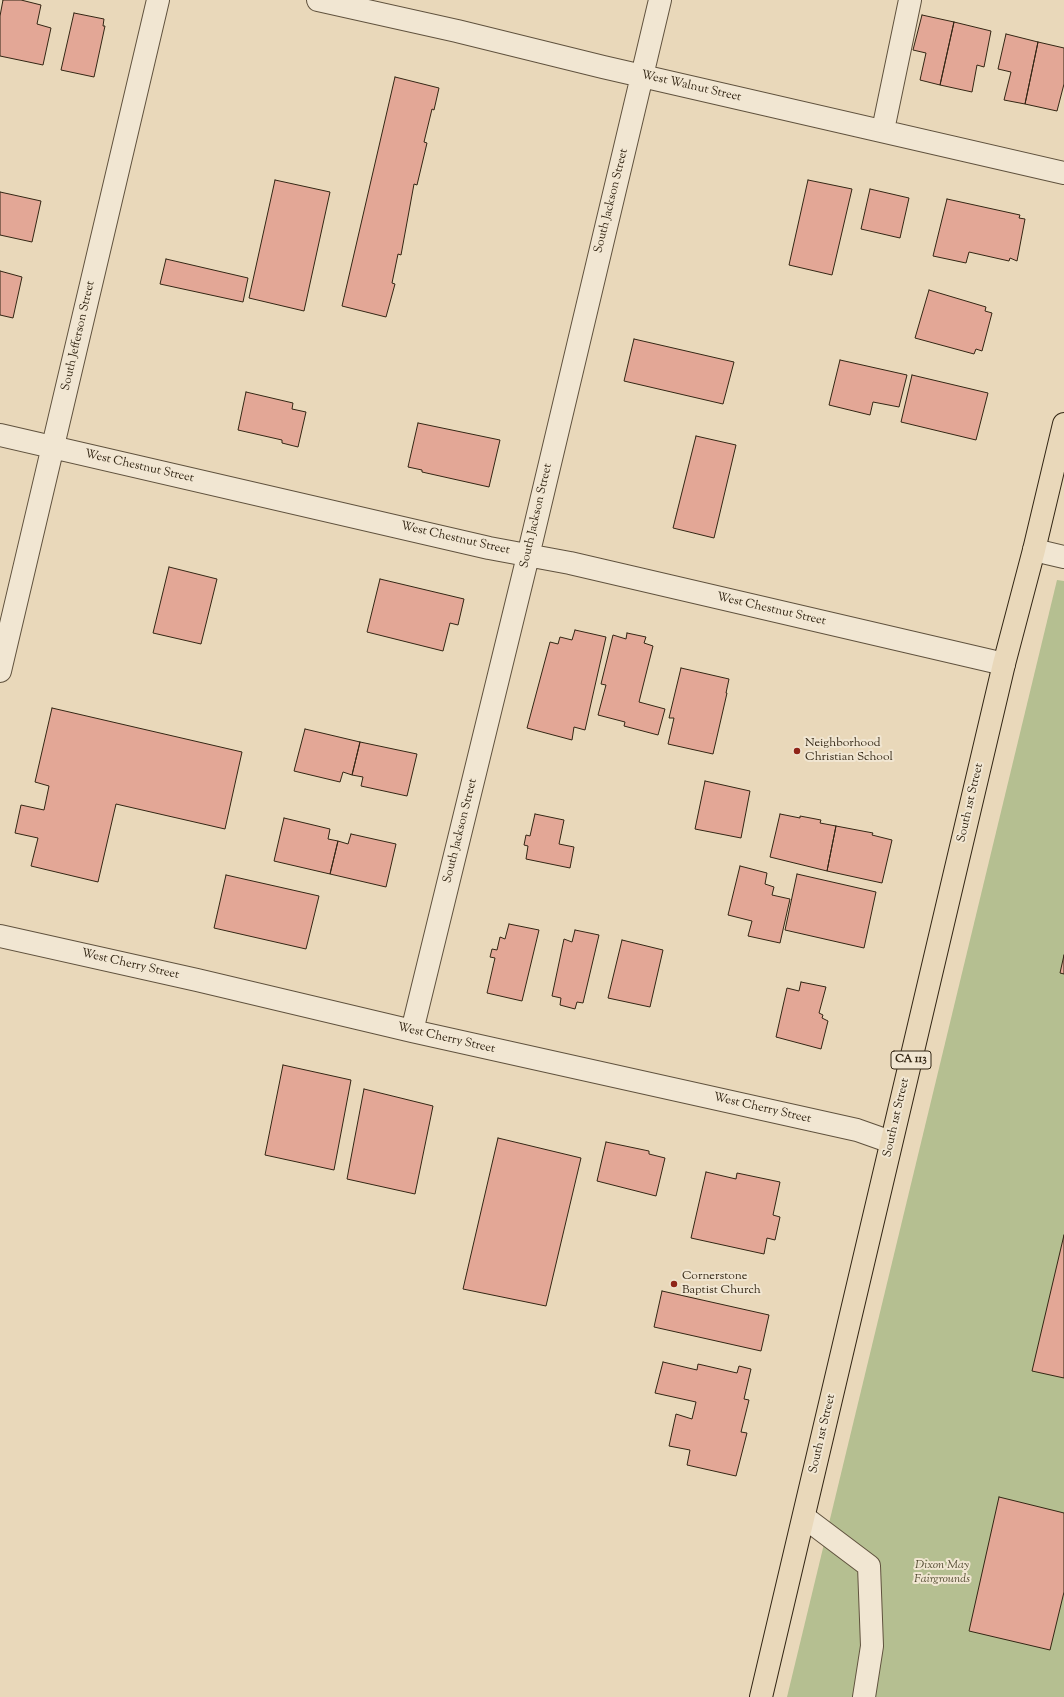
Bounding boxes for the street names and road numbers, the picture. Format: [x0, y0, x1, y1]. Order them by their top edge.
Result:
street label: West Walnut Street [640, 68, 742, 106]
street label: South Jackson Street [592, 147, 632, 255]
street label: South Jefferson Street [59, 280, 99, 392]
street label: West Chestnut Street [83, 447, 195, 487]
street label: South Jackson Street [518, 462, 556, 570]
street label: West Chestnut Street [399, 519, 511, 559]
street label: West Chestnut Street [715, 590, 827, 630]
street label: South 1st Street [955, 762, 987, 844]
street label: South Jackson Street [441, 777, 481, 885]
street label: West Cherry Street [80, 947, 180, 983]
street label: West Cherry Street [396, 1021, 496, 1057]
road number: CA 113 [891, 1051, 931, 1069]
street label: South 1st Street [881, 1077, 913, 1159]
street label: West Cherry Street [712, 1091, 812, 1127]
street label: South 1st Street [807, 1393, 839, 1475]

